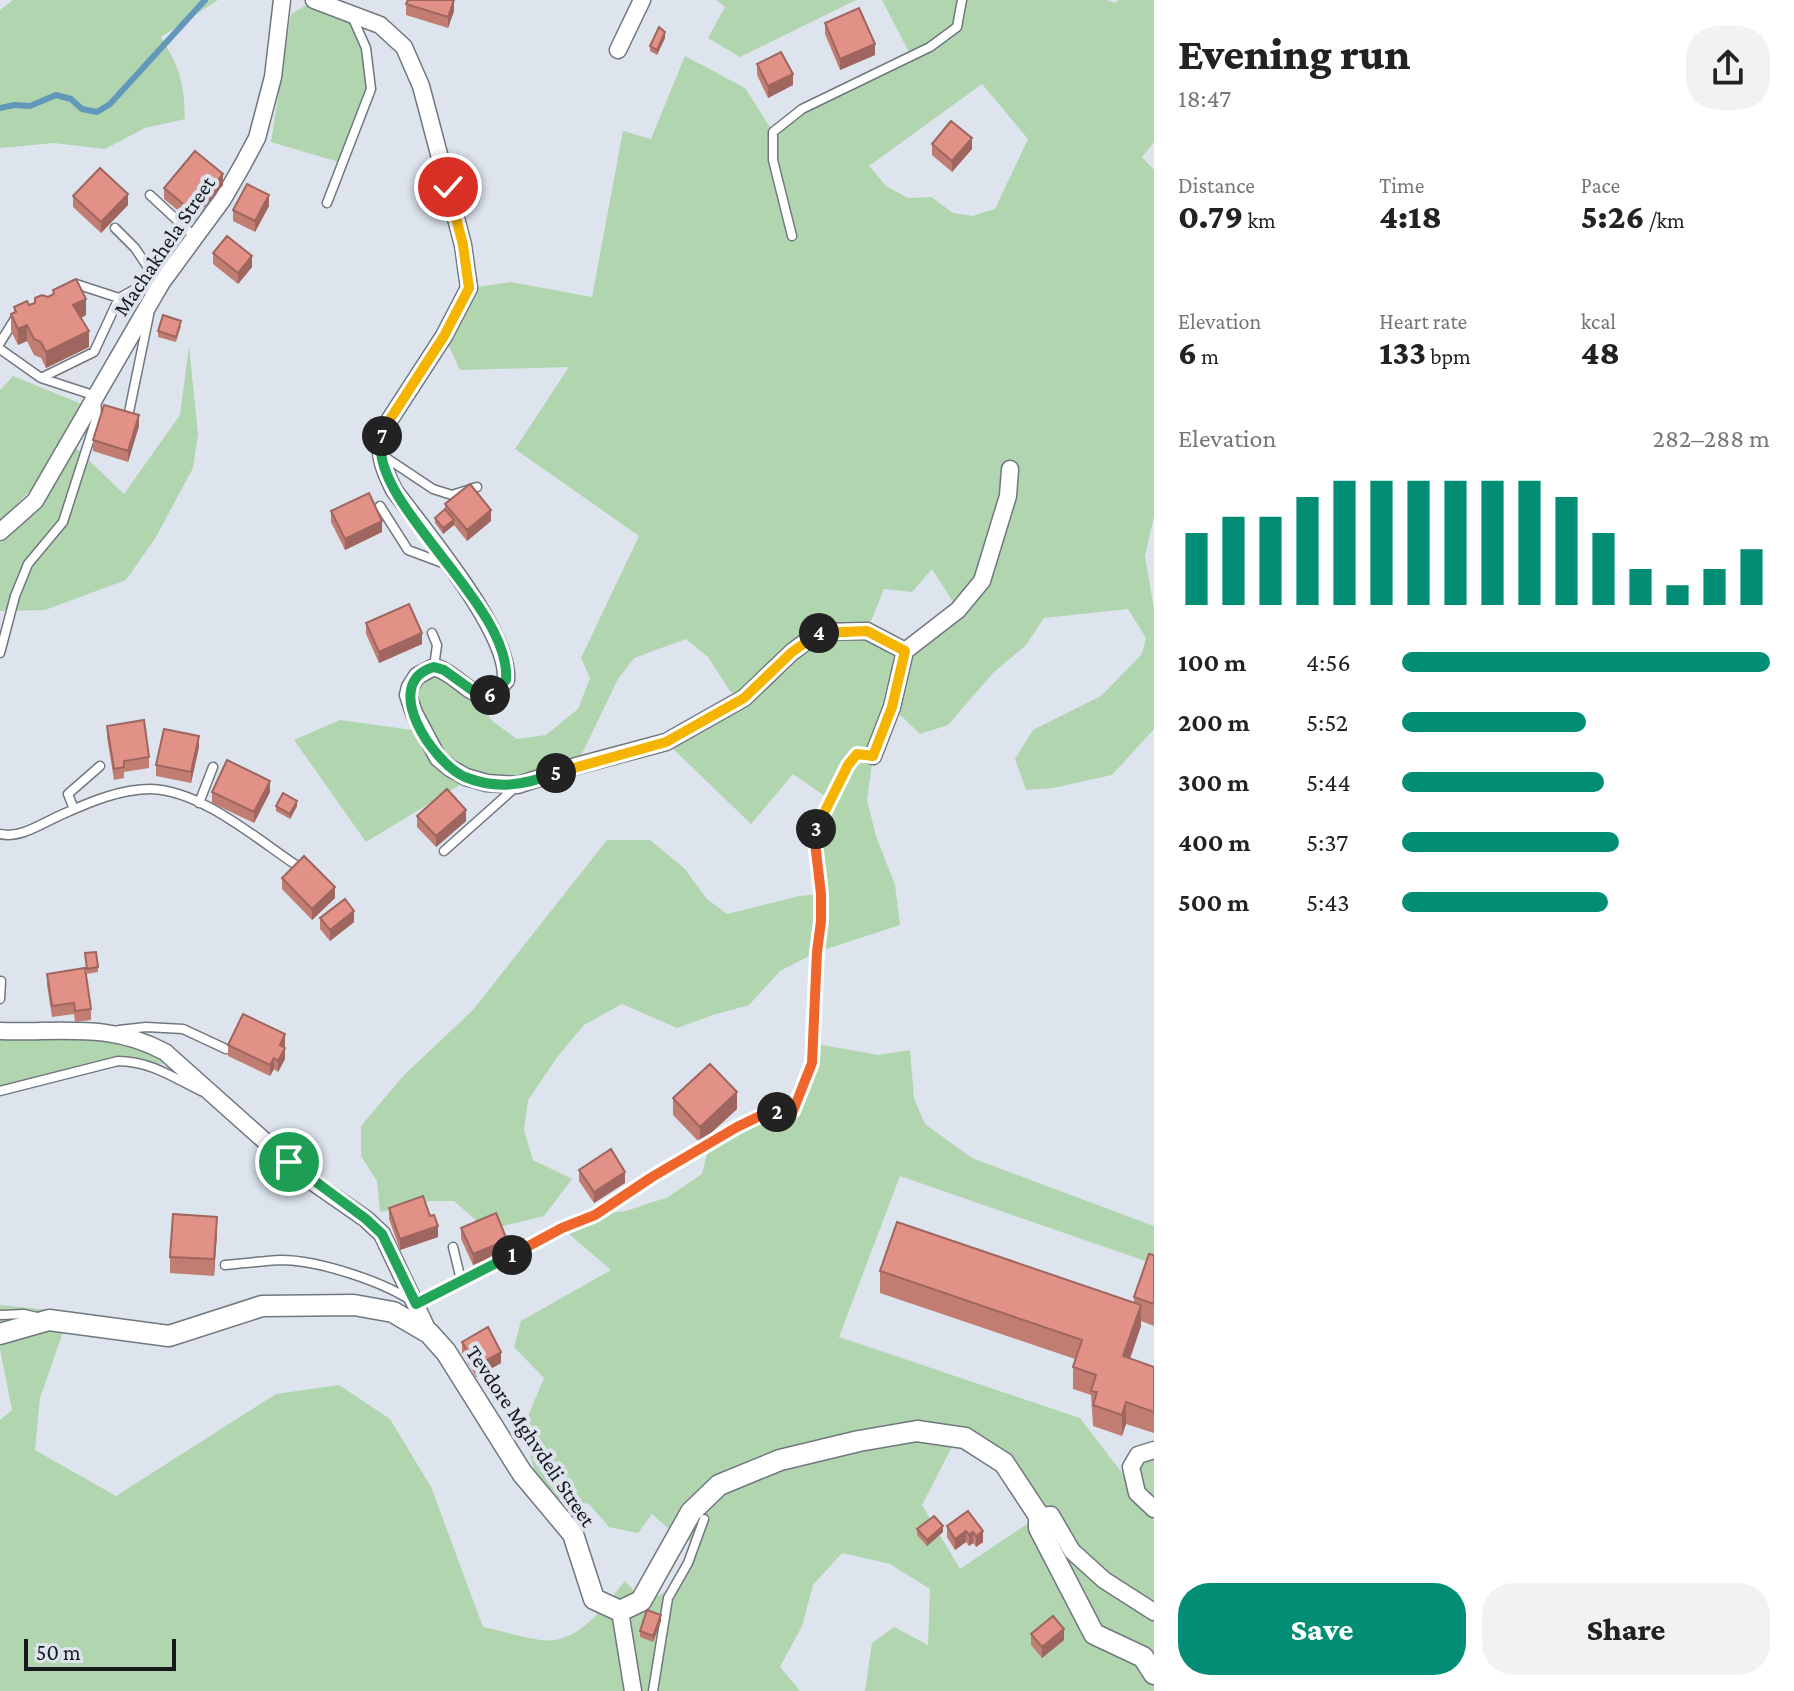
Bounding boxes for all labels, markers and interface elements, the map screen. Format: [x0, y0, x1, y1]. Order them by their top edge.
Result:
button: share [1686, 26, 1770, 110]
text: Evening run [1178, 30, 1410, 78]
text: 18:47 [1178, 84, 1231, 113]
pin [414, 153, 482, 221]
icon: check [426, 165, 470, 209]
street label: Machakhela Street [108, 171, 220, 321]
text: Distance [1178, 173, 1255, 198]
text: Time [1379, 173, 1424, 198]
text: Pace [1581, 173, 1620, 198]
text: 0.79 [1178, 198, 1243, 235]
text: 4:18 [1379, 198, 1442, 235]
text: 5:26 [1581, 198, 1645, 235]
text: km [1243, 208, 1276, 233]
text: /km [1645, 208, 1685, 233]
text: Elevation [1178, 309, 1261, 334]
text: Heart rate [1379, 309, 1467, 334]
text: kcal [1581, 309, 1616, 334]
text: 6 [1178, 334, 1197, 371]
text: 133 [1379, 334, 1426, 371]
text: 48 [1581, 334, 1620, 371]
text: m [1197, 344, 1219, 369]
text: bpm [1426, 344, 1471, 369]
pin: 7 [362, 416, 402, 456]
text: 7 [377, 423, 387, 448]
text: Elevation [1178, 424, 1276, 453]
text: 282–288 m [1653, 424, 1770, 453]
pin: 4 [799, 613, 839, 653]
text: 4 [813, 620, 825, 645]
text: 100 m [1178, 648, 1246, 677]
text: 4:56 [1306, 648, 1351, 677]
pin: 6 [470, 675, 510, 715]
text: 6 [484, 682, 496, 707]
text: 200 m [1178, 708, 1250, 737]
text: 5:52 [1306, 708, 1348, 737]
pin: 5 [536, 753, 576, 793]
text: 5 [551, 760, 561, 785]
text: 300 m [1178, 768, 1249, 797]
text: 5:44 [1306, 768, 1351, 797]
pin: 3 [796, 809, 836, 849]
text: 3 [811, 816, 821, 841]
text: 400 m [1178, 828, 1251, 857]
text: 5:37 [1306, 828, 1348, 857]
text: 500 m [1178, 888, 1249, 917]
text: 5:43 [1306, 888, 1350, 917]
pin: 2 [757, 1092, 797, 1132]
text: 2 [771, 1099, 783, 1124]
pin [255, 1128, 323, 1196]
icon: arrive [267, 1140, 311, 1184]
pin: 1 [492, 1235, 532, 1275]
text: 1 [508, 1242, 516, 1267]
street label: Tevdore Mghvdeli Street [461, 1341, 601, 1532]
button: Save [1178, 1583, 1466, 1675]
button: Share [1482, 1583, 1770, 1675]
scale bar [24, 1635, 176, 1671]
text: 50 m [36, 1640, 81, 1665]

